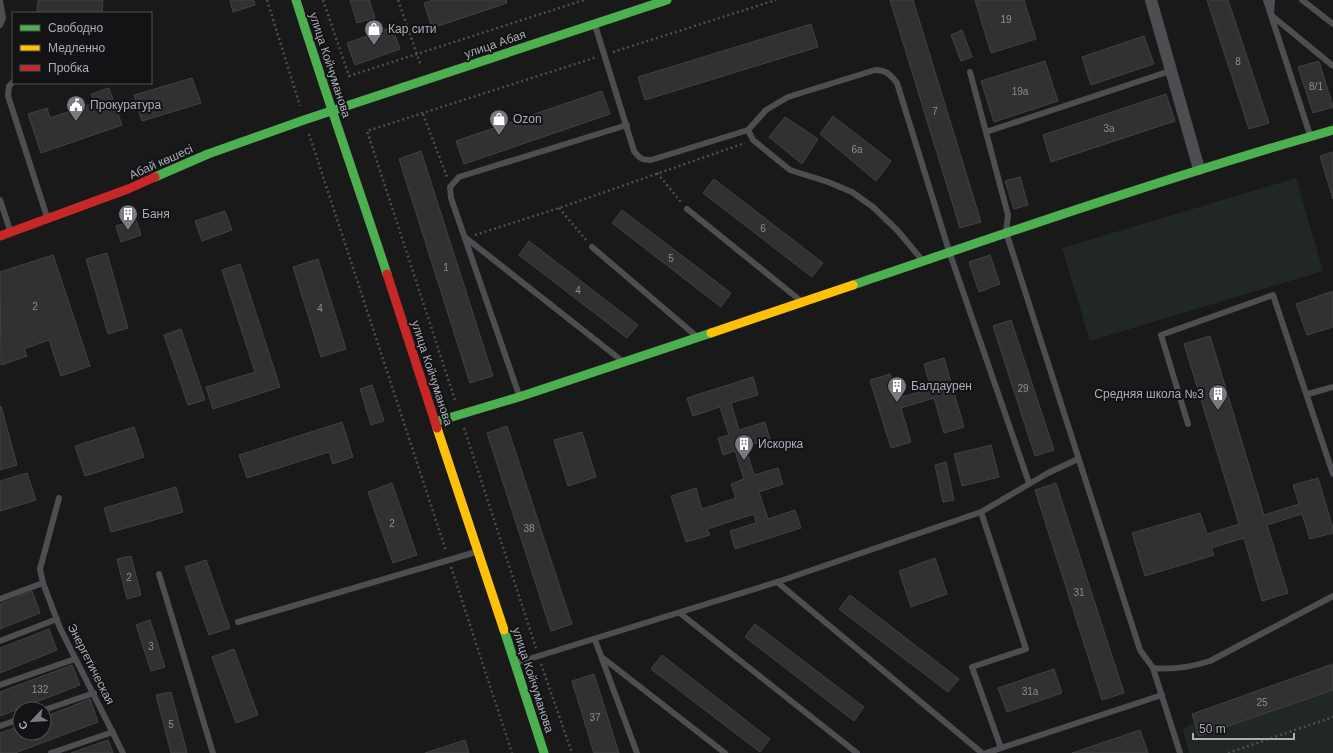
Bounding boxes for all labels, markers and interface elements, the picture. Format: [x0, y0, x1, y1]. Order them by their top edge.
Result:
street label: улица Койчуманова [306, 11, 354, 120]
legend [12, 12, 152, 84]
house number: 19 [1000, 14, 1012, 25]
shop icon: Кар сити [363, 18, 385, 46]
text: Свободно [48, 21, 103, 35]
place label: Кар сити [388, 22, 437, 36]
street label: улица Абая [462, 27, 528, 61]
text: Медленно [48, 41, 105, 55]
house number: 8 [1235, 56, 1241, 67]
text: Пробка [48, 61, 89, 75]
house number: 8/1 [1309, 81, 1323, 92]
house number: 19а [1012, 86, 1029, 97]
public building icon: Прокуратура [65, 94, 87, 122]
place label: Прокуратура [90, 98, 161, 112]
house number: 7 [932, 106, 938, 117]
shop icon: Ozon [488, 108, 510, 136]
place label: Ozon [513, 112, 542, 126]
house number: 3a [1103, 123, 1115, 134]
street label: Абай көшесі [127, 142, 195, 182]
house number: 6a [851, 144, 863, 155]
building icon: Баня [117, 203, 139, 231]
place label: Баня [142, 207, 170, 221]
house number: 6 [760, 223, 766, 234]
house number: 5 [668, 253, 674, 264]
house number: 1 [443, 262, 449, 273]
house number: 4 [575, 285, 581, 296]
house number: 2 [32, 301, 38, 312]
house number: 4 [317, 303, 323, 314]
street label: улица Койчуманова [408, 319, 456, 428]
building icon: Балдаурен [886, 375, 908, 403]
place label: Балдаурен [911, 379, 972, 393]
house number: 29 [1017, 383, 1029, 394]
building icon: Средняя школа №3 [1207, 383, 1229, 411]
place label: Средняя школа №3 [1094, 387, 1204, 401]
building icon: Искоркa [733, 433, 755, 461]
place label: Искоркa [758, 437, 804, 451]
house number: 2 [389, 518, 395, 529]
house number: 38 [523, 523, 535, 534]
house number: 2 [126, 572, 132, 583]
house number: 31 [1073, 587, 1085, 598]
street label: Энергетическая [65, 621, 117, 707]
street label: улица Койчуманова [509, 626, 557, 735]
house number: 3 [148, 641, 154, 652]
house number: 132 [32, 684, 49, 695]
house number: 31a [1022, 686, 1039, 697]
house number: 25 [1256, 697, 1268, 708]
north arrow [12, 701, 52, 741]
house number: 37 [589, 712, 601, 723]
scale bar [1193, 715, 1294, 741]
text: С [16, 719, 30, 731]
house number: 5 [168, 719, 174, 730]
text: 50 m [1199, 722, 1226, 736]

